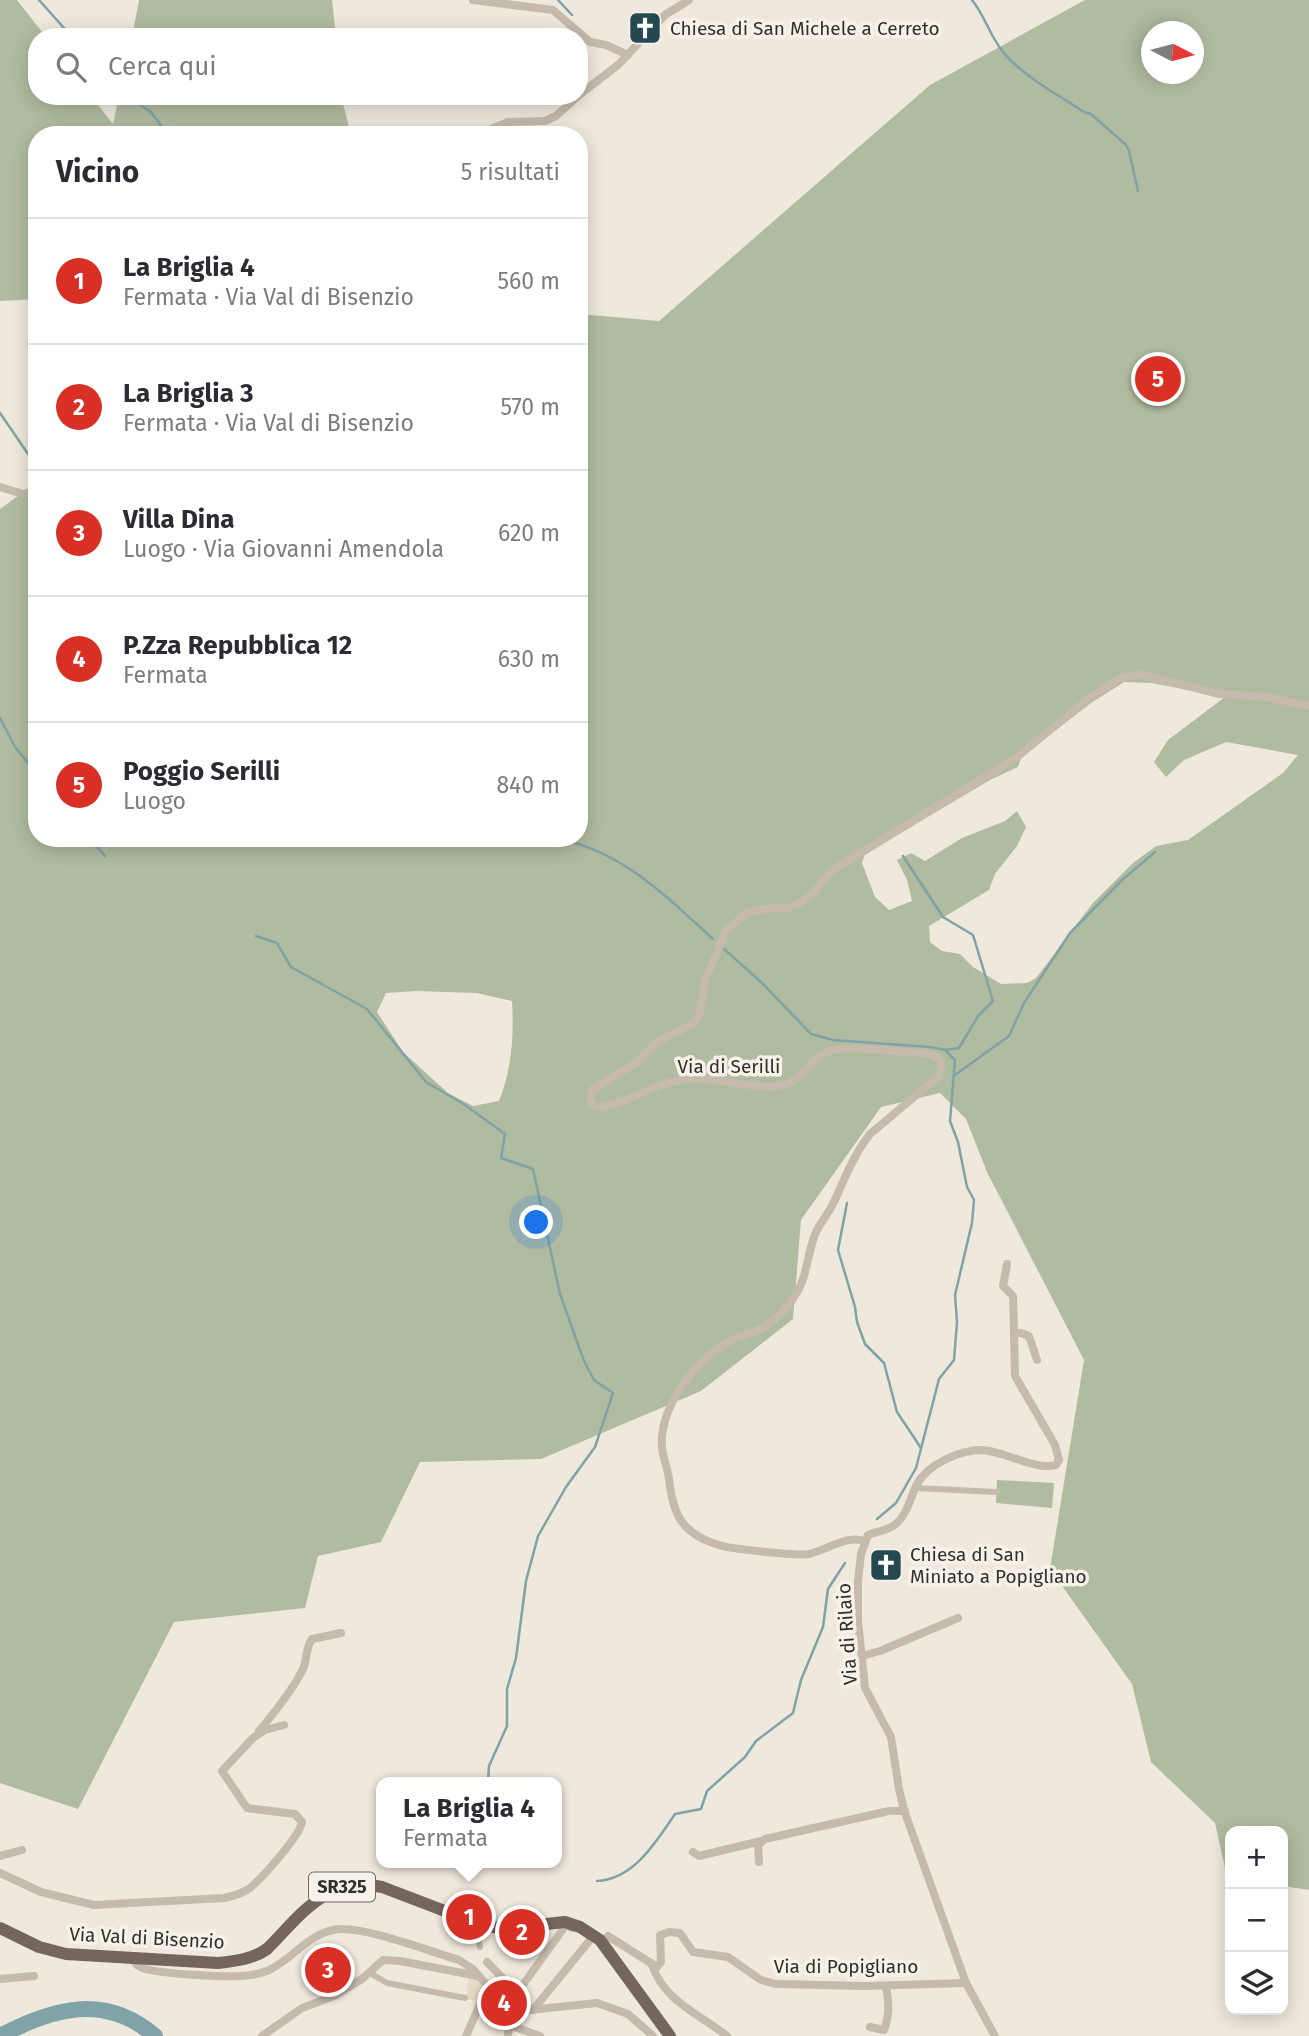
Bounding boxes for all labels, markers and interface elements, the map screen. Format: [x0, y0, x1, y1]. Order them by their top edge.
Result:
church icon: Chiesa di San Michele a Cerreto [626, 9, 664, 47]
place label: Chiesa di San Michele a Cerreto [670, 17, 940, 40]
north arrow [1141, 21, 1204, 84]
search box [28, 28, 588, 105]
icon: search [52, 48, 90, 86]
text: Cerca qui [108, 51, 217, 82]
text: Vicino [56, 154, 139, 190]
text: 5 risultati [461, 158, 560, 186]
text: La Briglia 4 [123, 252, 255, 283]
text: 1 [74, 267, 84, 295]
text: 560 m [498, 267, 560, 295]
text: Fermata · Via Val di Bisenzio [123, 283, 414, 311]
pin: 5 [1135, 353, 1181, 405]
text: La Briglia 3 [123, 378, 254, 409]
text: 2 [73, 393, 85, 421]
text: 570 m [500, 393, 560, 421]
text: Fermata · Via Val di Bisenzio [123, 409, 414, 437]
text: Villa Dina [123, 504, 234, 535]
text: 3 [73, 519, 85, 547]
text: 620 m [498, 519, 560, 547]
text: Luogo · Via Giovanni Amendola [123, 535, 444, 563]
text: P.Zza Repubblica 12 [123, 630, 352, 661]
text: 4 [73, 645, 86, 673]
text: 630 m [498, 645, 560, 673]
text: Fermata [123, 661, 208, 689]
text: Poggio Serilli [123, 756, 280, 787]
text: 5 [73, 771, 85, 799]
text: 840 m [496, 771, 560, 799]
text: Luogo [123, 787, 186, 815]
street label: Via di Serilli [678, 1055, 780, 1078]
your location [519, 1205, 553, 1239]
place label: Chiesa di San Miniato a Popigliano [910, 1543, 1087, 1588]
church icon: Chiesa di San Miniato a Popigliano [867, 1546, 905, 1584]
street label: Via di Rilaio [832, 1582, 862, 1686]
popup [376, 1777, 562, 1868]
text: La Briglia 4 [403, 1793, 535, 1824]
text: Fermata [403, 1824, 488, 1852]
map controls [1225, 1826, 1288, 2015]
button: + [1225, 1826, 1288, 1889]
road number: SR325 [309, 1872, 375, 1901]
button: − [1225, 1889, 1288, 1952]
pin: 1 [446, 1891, 492, 1943]
pin: 2 [499, 1906, 545, 1958]
street label: Via Val di Bisenzio [69, 1922, 225, 1954]
pin: 3 [305, 1944, 351, 1996]
button: layers [1225, 1952, 1288, 2015]
street label: Via di Popigliano [774, 1955, 918, 1978]
pin: 4 [481, 1977, 527, 2029]

